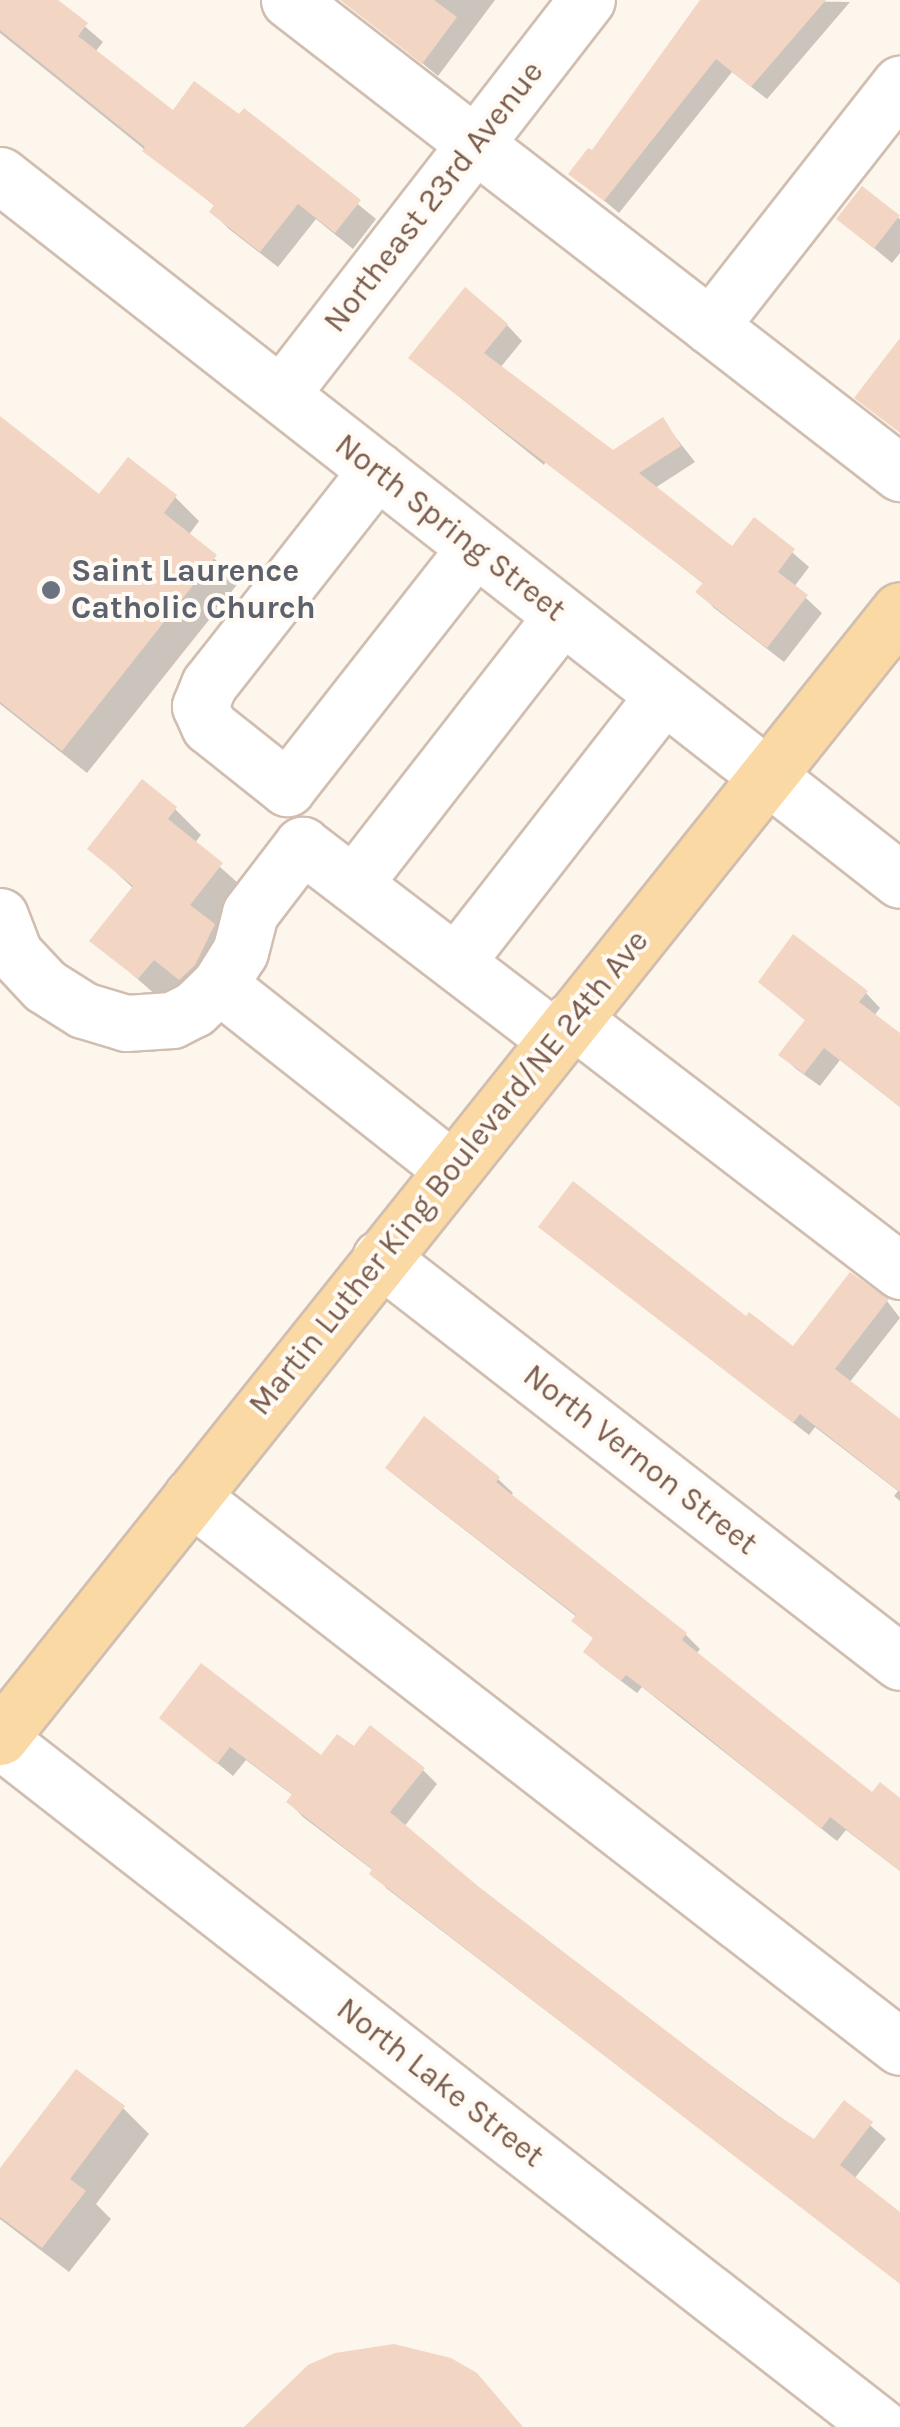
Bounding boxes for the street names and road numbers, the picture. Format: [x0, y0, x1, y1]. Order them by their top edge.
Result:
street label: Northeast 23rd Avenue [316, 54, 552, 340]
street label: North Spring Street [327, 426, 573, 630]
street label: Martin Luther King Boulevard/NE 24th Ave [241, 923, 657, 1423]
street label: North Vernon Street [515, 1357, 765, 1563]
street label: North Lake Street [329, 1990, 551, 2176]

